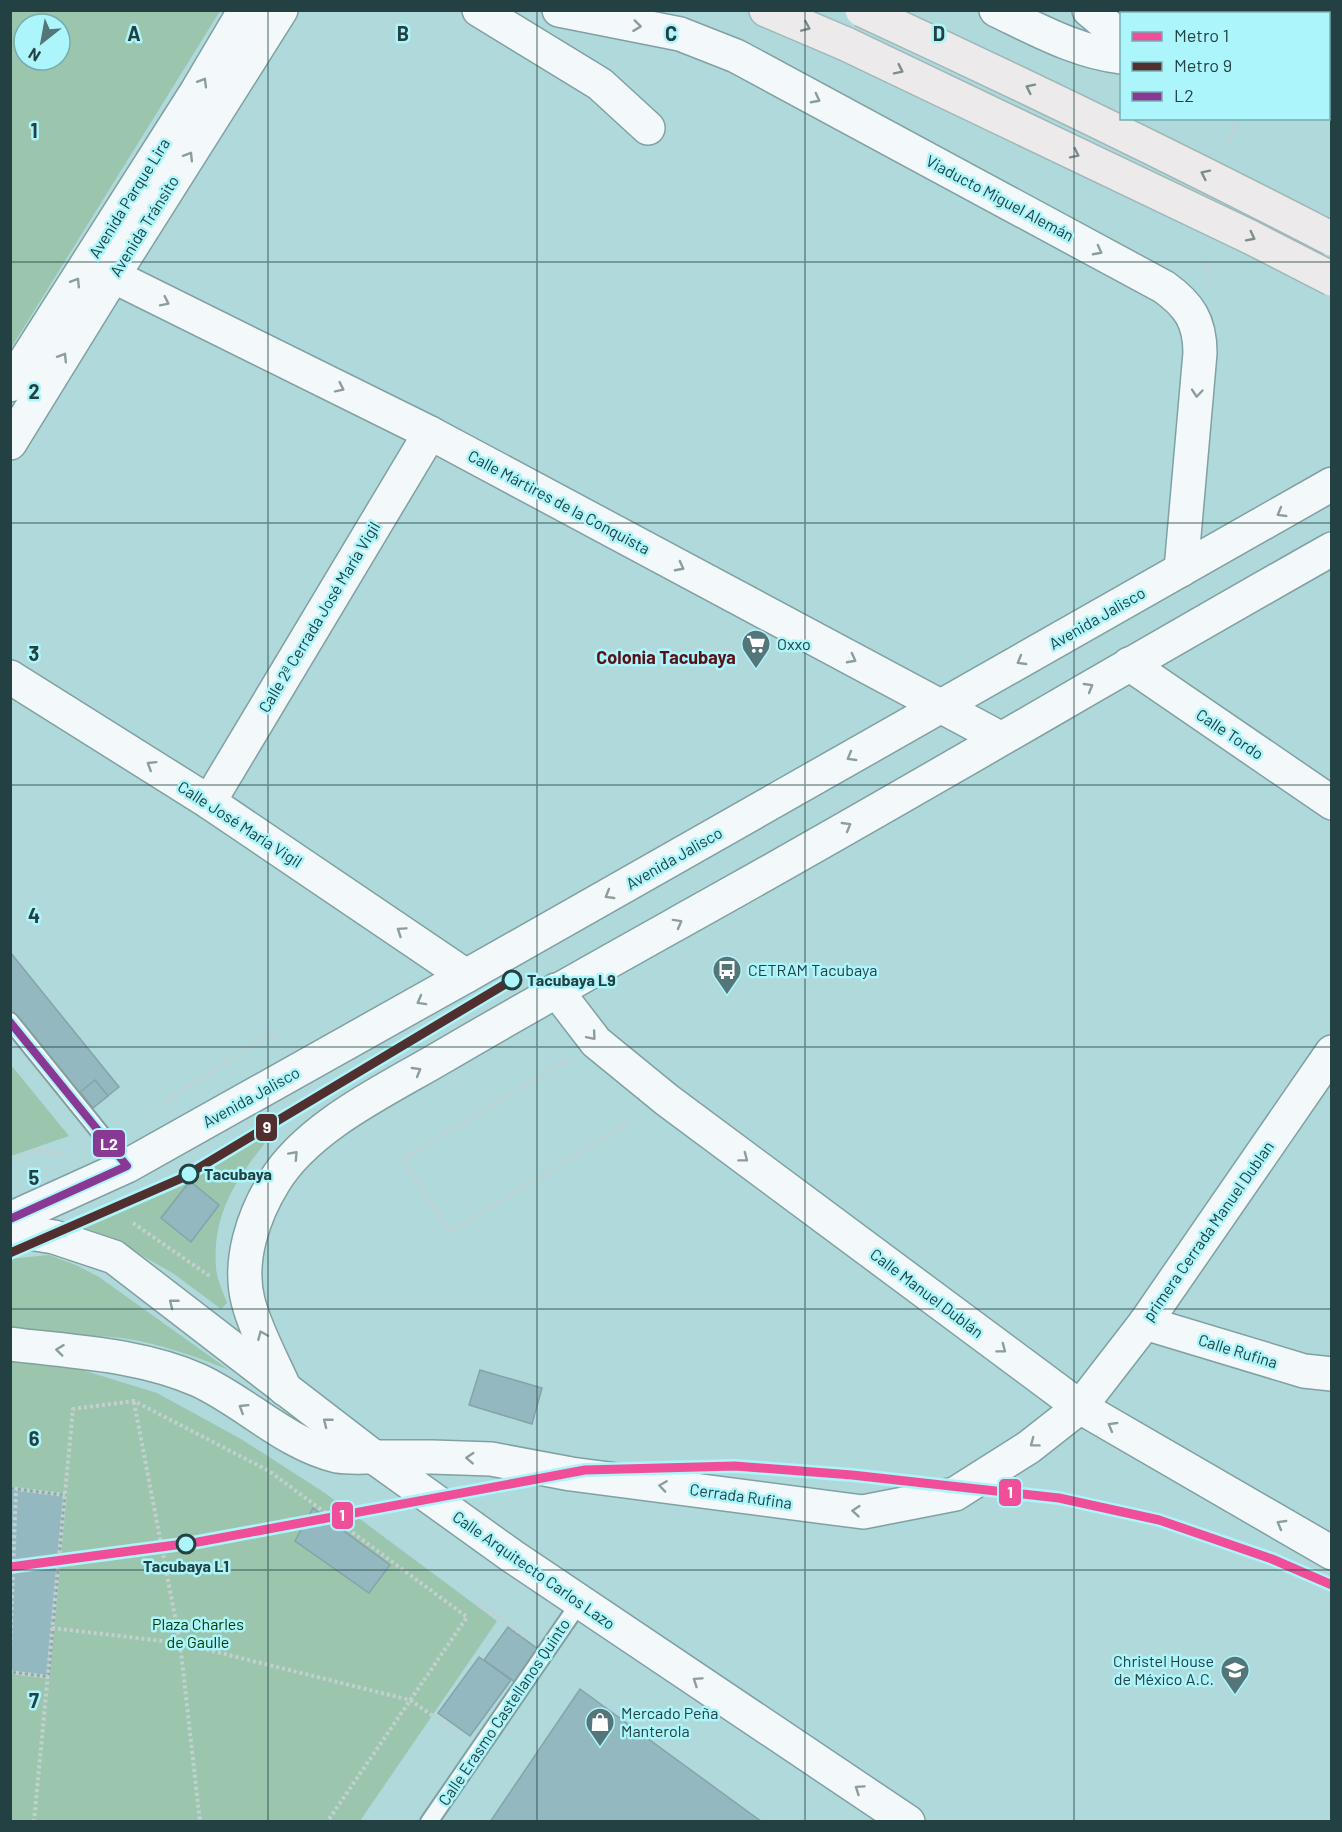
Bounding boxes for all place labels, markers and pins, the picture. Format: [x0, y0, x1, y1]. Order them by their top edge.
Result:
supermarket icon: Oxxo [740, 628, 772, 670]
place label: Oxxo [777, 634, 811, 653]
bus stop icon: CETRAM Tacubaya [711, 954, 743, 996]
place label: CETRAM Tacubaya [748, 960, 877, 979]
marker: Tacubaya L9 [502, 970, 522, 990]
place label: Tacubaya L9 [527, 970, 616, 989]
marker: Tacubaya [179, 1164, 199, 1184]
place label: Tacubaya [204, 1164, 272, 1183]
marker: Tacubaya L1 [176, 1534, 196, 1554]
place label: Tacubaya L1 [143, 1556, 229, 1575]
place label: Christel House de México A.C. [1113, 1651, 1214, 1688]
school or university icon: Christel House de México A.C. [1219, 1654, 1251, 1696]
place label: Mercado Peña Manterola [621, 1703, 718, 1740]
shop icon: Mercado Peña Manterola [584, 1706, 616, 1748]

